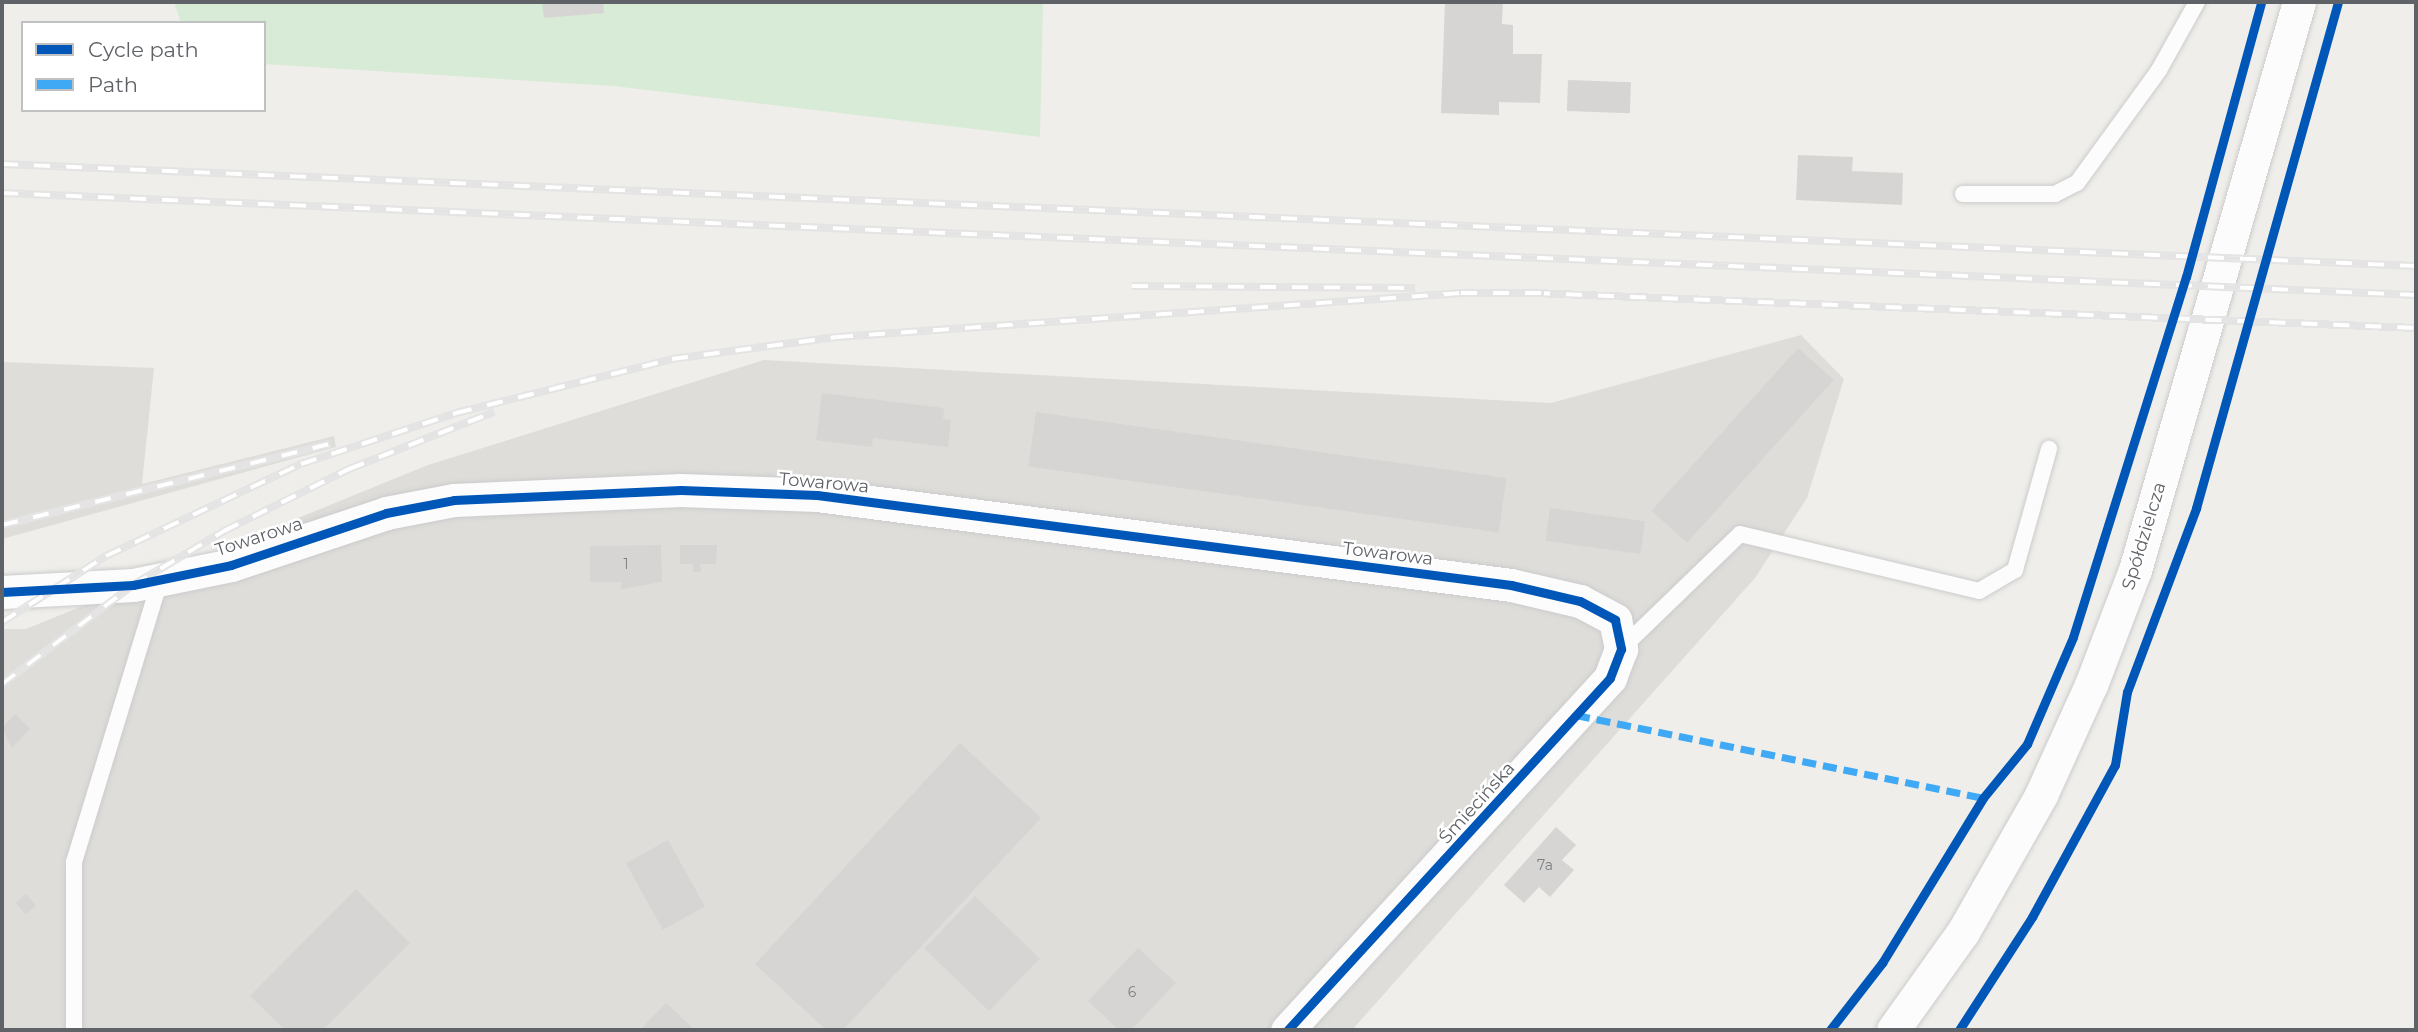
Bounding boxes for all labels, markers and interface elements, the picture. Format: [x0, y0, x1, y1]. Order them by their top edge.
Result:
legend [21, 21, 266, 112]
text: Cycle path [88, 37, 199, 62]
text: Path [88, 72, 138, 97]
street label: Towarowa [778, 468, 870, 498]
street label: Spółdzielcza [2117, 480, 2171, 592]
street label: Towarowa [213, 513, 305, 561]
street label: Towarowa [1342, 538, 1434, 570]
house number: 1 [623, 556, 629, 572]
street label: Śmiecińska [1435, 758, 1519, 848]
house number: 7a [1537, 857, 1553, 873]
house number: 6 [1128, 984, 1136, 1000]

